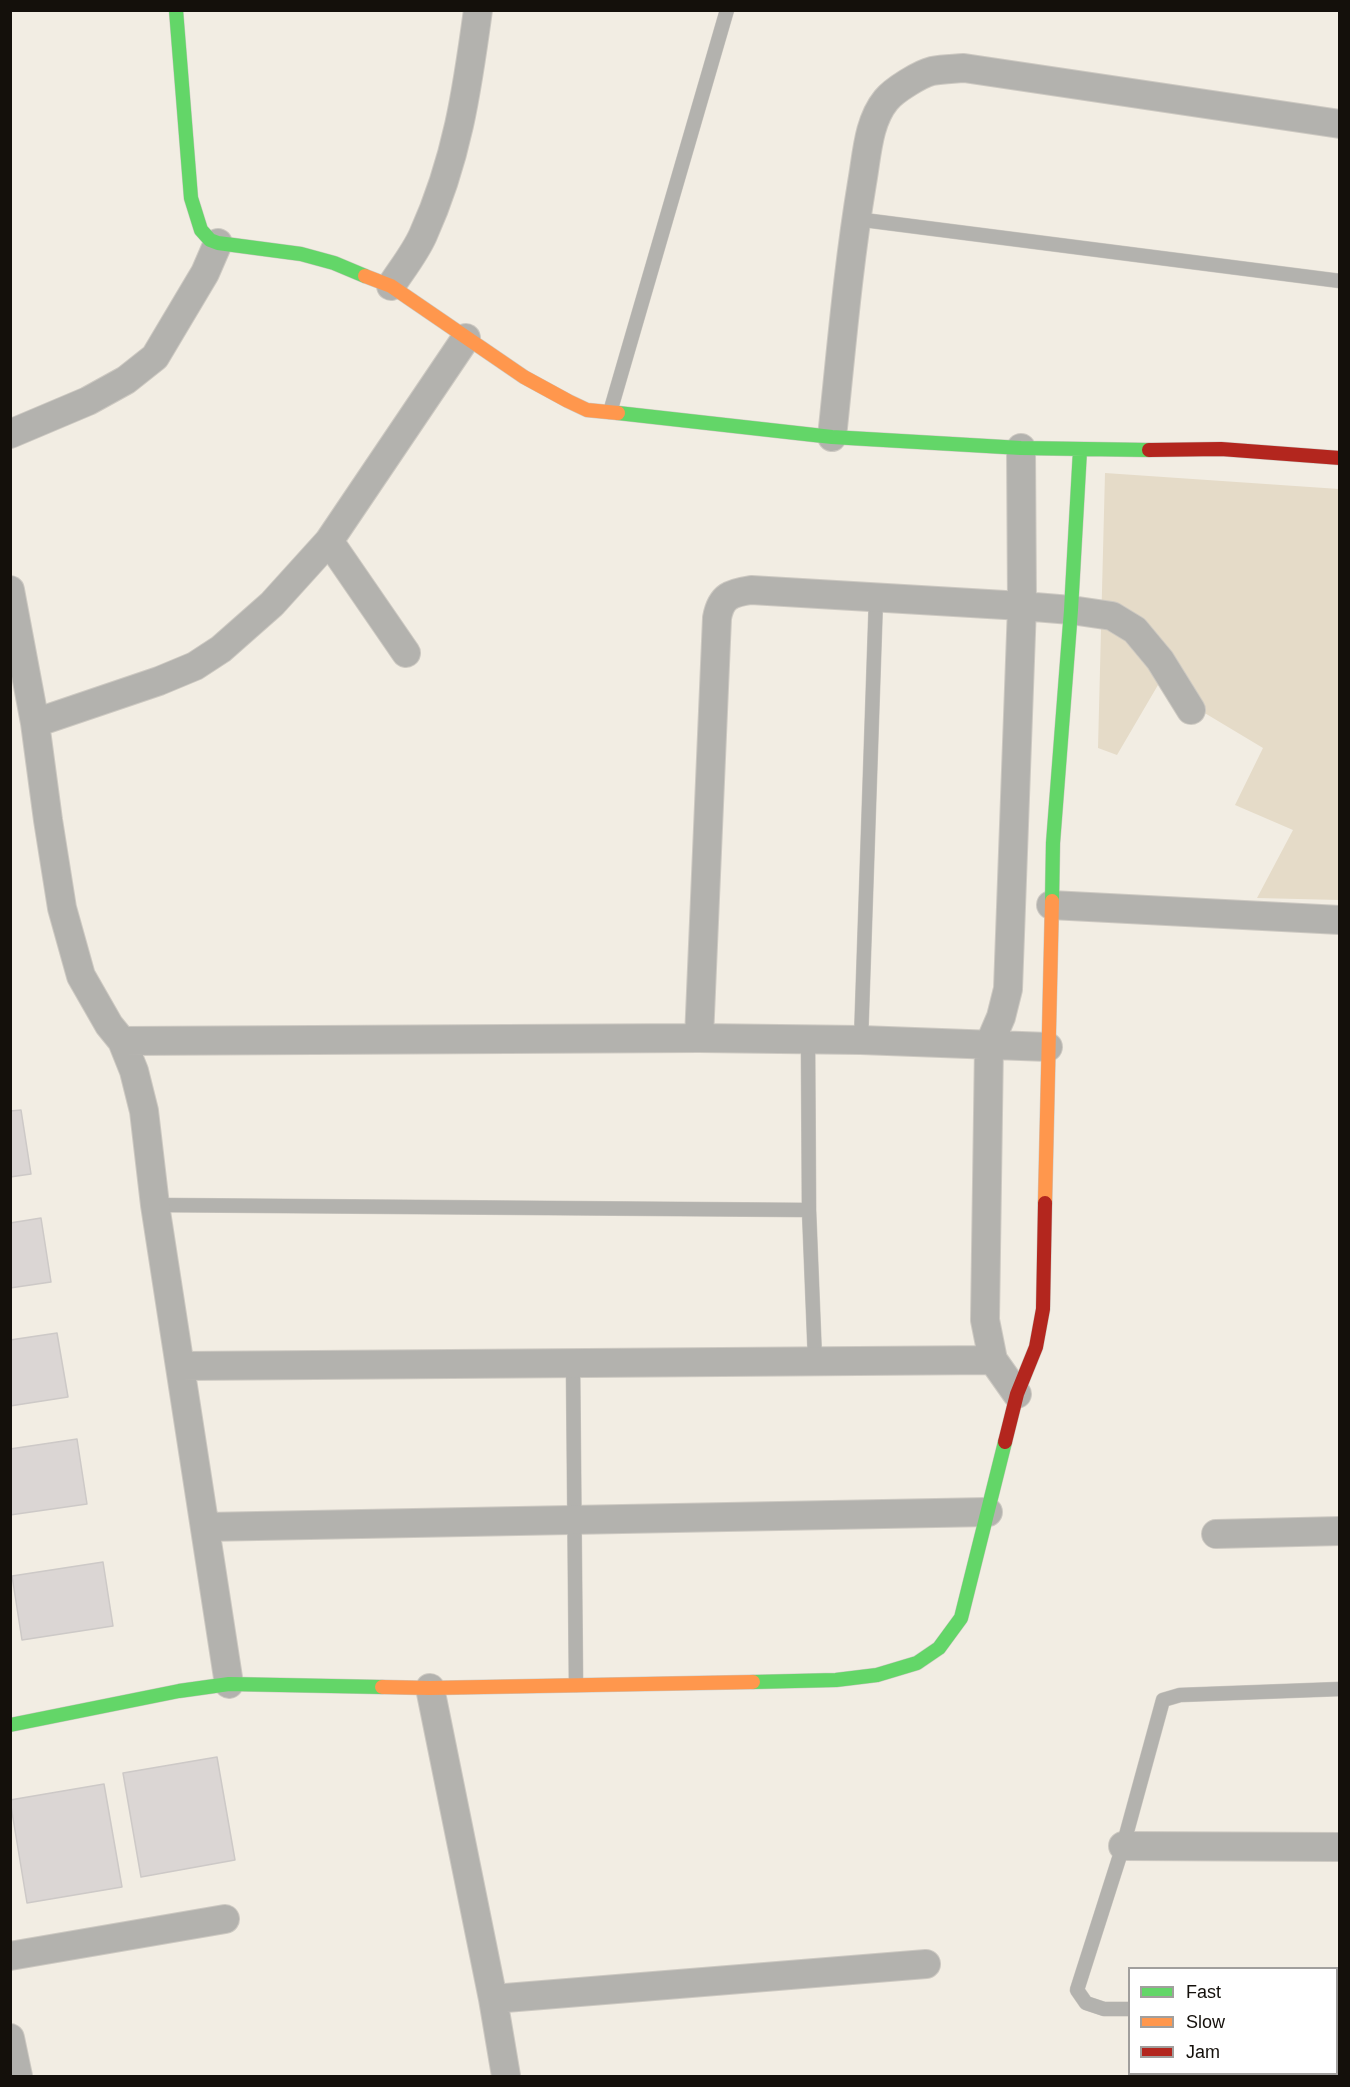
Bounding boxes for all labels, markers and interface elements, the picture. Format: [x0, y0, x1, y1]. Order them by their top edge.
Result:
legend [1128, 1967, 1338, 2075]
text: Fast [1186, 1982, 1221, 2002]
text: Slow [1186, 2012, 1225, 2032]
text: Jam [1186, 2042, 1220, 2062]

